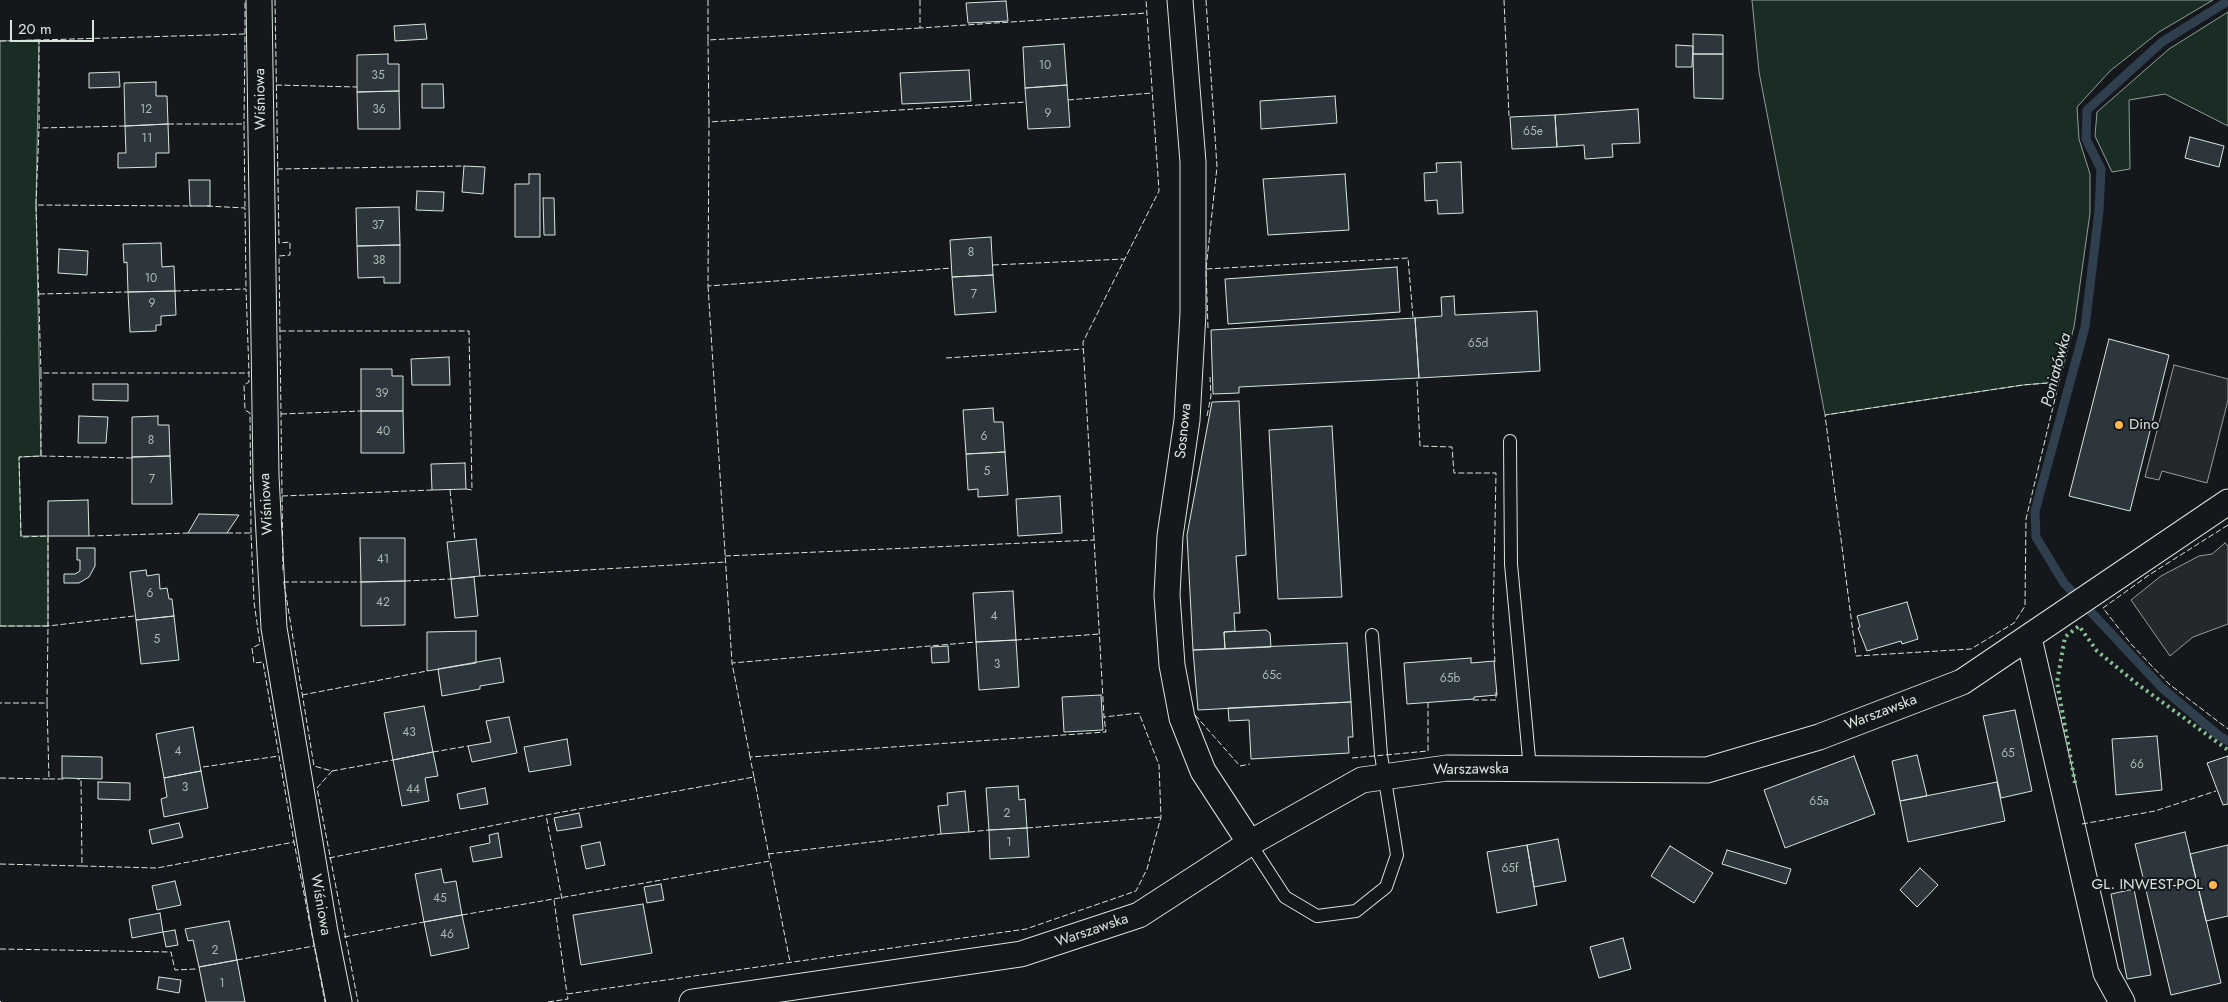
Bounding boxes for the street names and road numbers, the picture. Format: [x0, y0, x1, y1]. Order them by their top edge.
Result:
street label: Wiśniowa [251, 68, 271, 130]
street label: Sosnowa [1172, 402, 1196, 460]
street label: Wiśniowa [256, 473, 278, 535]
street label: Warszawska [1842, 691, 1920, 735]
street label: Warszawska [1433, 760, 1509, 780]
street label: Wiśniowa [306, 873, 334, 937]
street label: Warszawska [1053, 910, 1131, 952]

